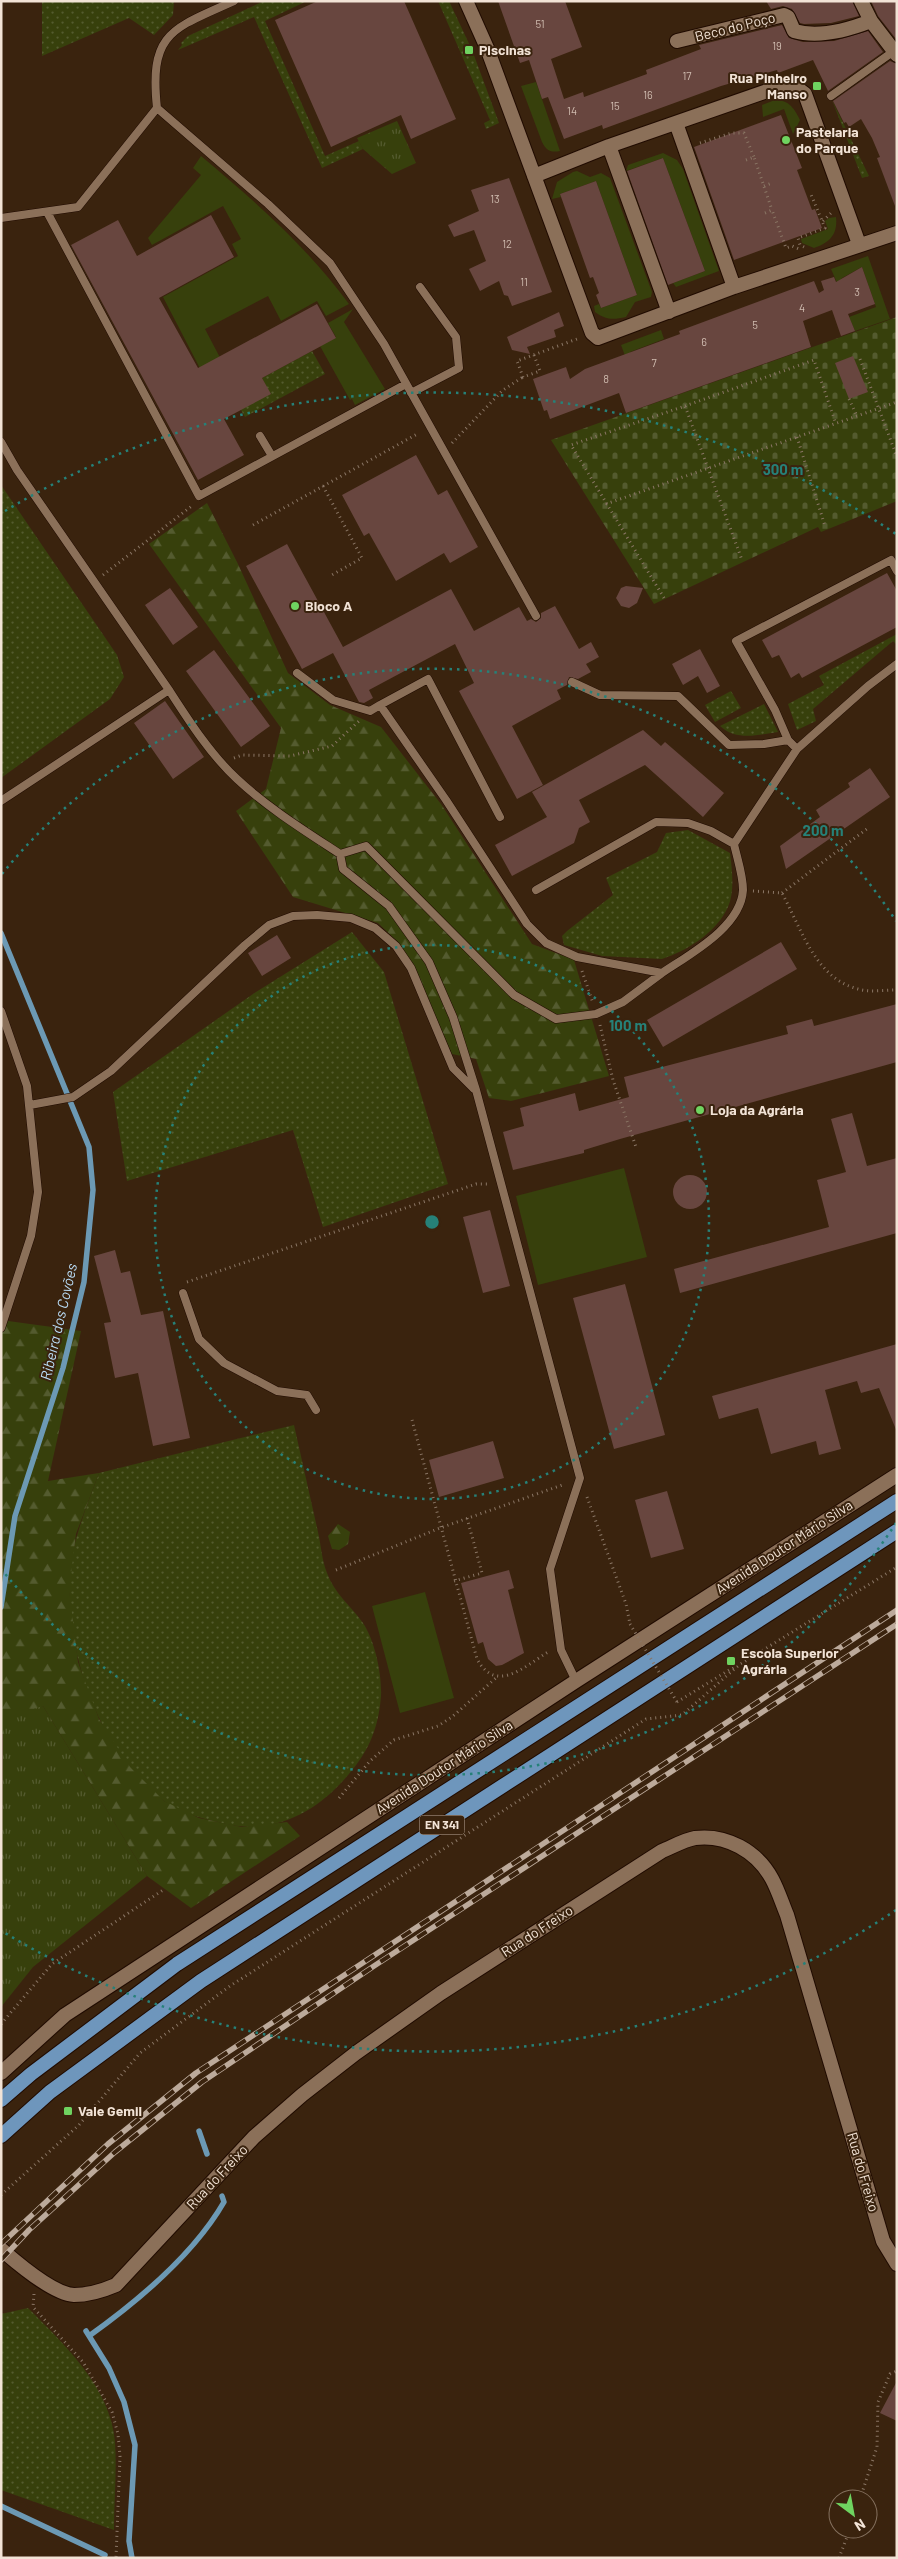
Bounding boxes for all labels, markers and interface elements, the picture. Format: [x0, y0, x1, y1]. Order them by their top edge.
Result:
street label: Beco do Poço [693, 8, 777, 45]
house number: 51 [535, 17, 545, 30]
house number: 19 [772, 39, 782, 52]
place label: Piscinas [479, 41, 531, 58]
marker: Piscinas [463, 44, 475, 56]
house number: 17 [682, 69, 692, 82]
place label: Rua Pinheiro Manso [729, 69, 807, 102]
marker: Rua Pinheiro Manso [811, 80, 823, 92]
house number: 16 [643, 88, 653, 101]
house number: 15 [610, 99, 620, 112]
house number: 14 [567, 104, 577, 117]
place label: Pastelaria do Parque [796, 123, 859, 156]
marker: Pastelaria do Parque [780, 134, 792, 146]
house number: 13 [490, 192, 500, 205]
house number: 12 [502, 237, 512, 250]
house number: 11 [520, 275, 528, 288]
house number: 3 [854, 285, 860, 298]
house number: 4 [799, 301, 805, 314]
house number: 5 [752, 318, 758, 331]
house number: 6 [701, 335, 707, 348]
house number: 7 [651, 356, 657, 369]
house number: 8 [603, 372, 609, 385]
text: 300 m [763, 460, 803, 478]
place label: Bloco A [305, 597, 353, 614]
marker: Bloco A [289, 600, 301, 612]
text: 200 m [802, 821, 844, 839]
text: 100 m [609, 1016, 647, 1034]
place label: Loja da Agrária [710, 1101, 804, 1118]
marker: Loja da Agrária [694, 1104, 706, 1116]
centre of rings [423, 1213, 441, 1231]
water label: Ribeira dos Covões [36, 1262, 80, 1382]
street label: Avenida Doutor Mário Silva [712, 1496, 855, 1597]
place label: Escola Superior Agrária [741, 1644, 839, 1677]
marker: Escola Superior Agrária [725, 1655, 737, 1667]
street label: Avenida Doutor Mário Silva [372, 1716, 515, 1817]
road number: EN 341 [420, 1816, 464, 1834]
street label: Rua do Freixo [498, 1901, 576, 1960]
place label: Vale Gemil [78, 2102, 142, 2119]
marker: Vale Gemil [62, 2105, 74, 2117]
street label: Rua do Freixo [844, 2130, 883, 2214]
street label: Rua do Freixo [182, 2141, 251, 2212]
north arrow [828, 2489, 878, 2539]
text: N [852, 2516, 869, 2535]

